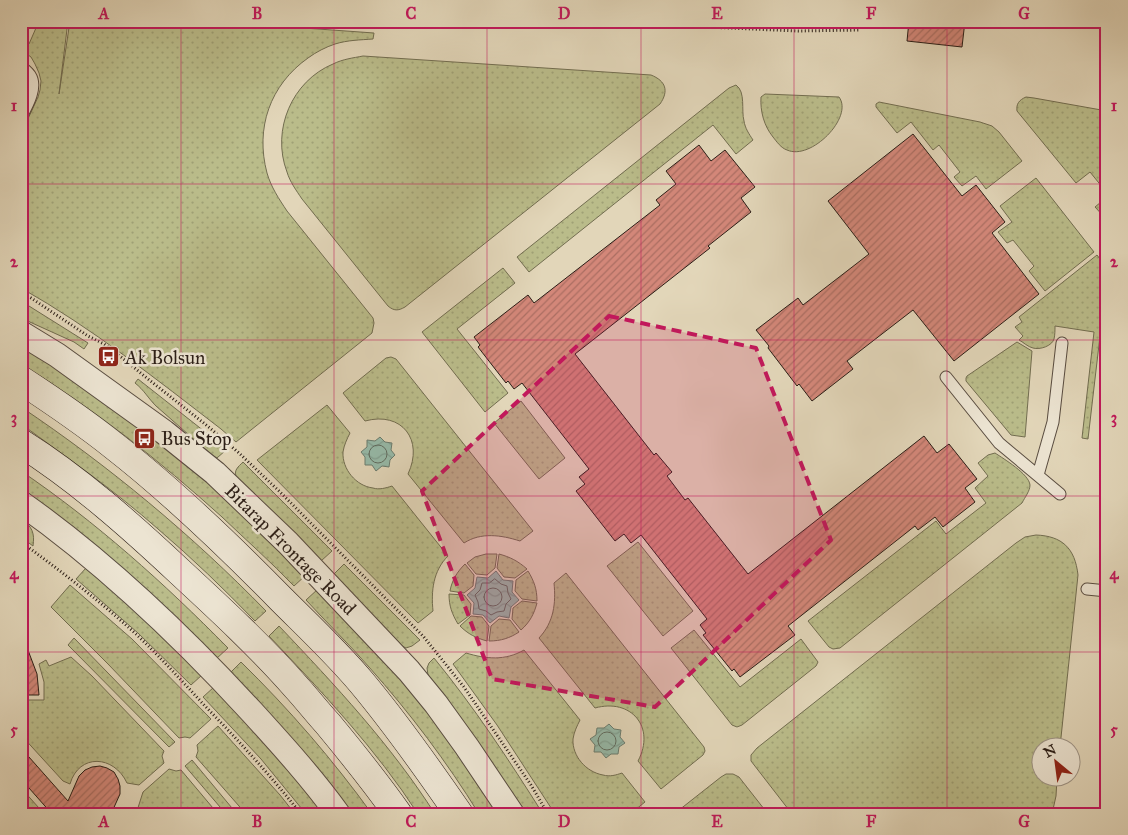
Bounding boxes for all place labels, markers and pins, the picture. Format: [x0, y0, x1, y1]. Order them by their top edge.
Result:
bus stop icon: Ak Bolsun [97, 345, 121, 369]
place label: Ak Bolsun [124, 346, 205, 369]
bus stop icon: Bus Stop [133, 426, 157, 450]
place label: Bus Stop [161, 427, 232, 450]

